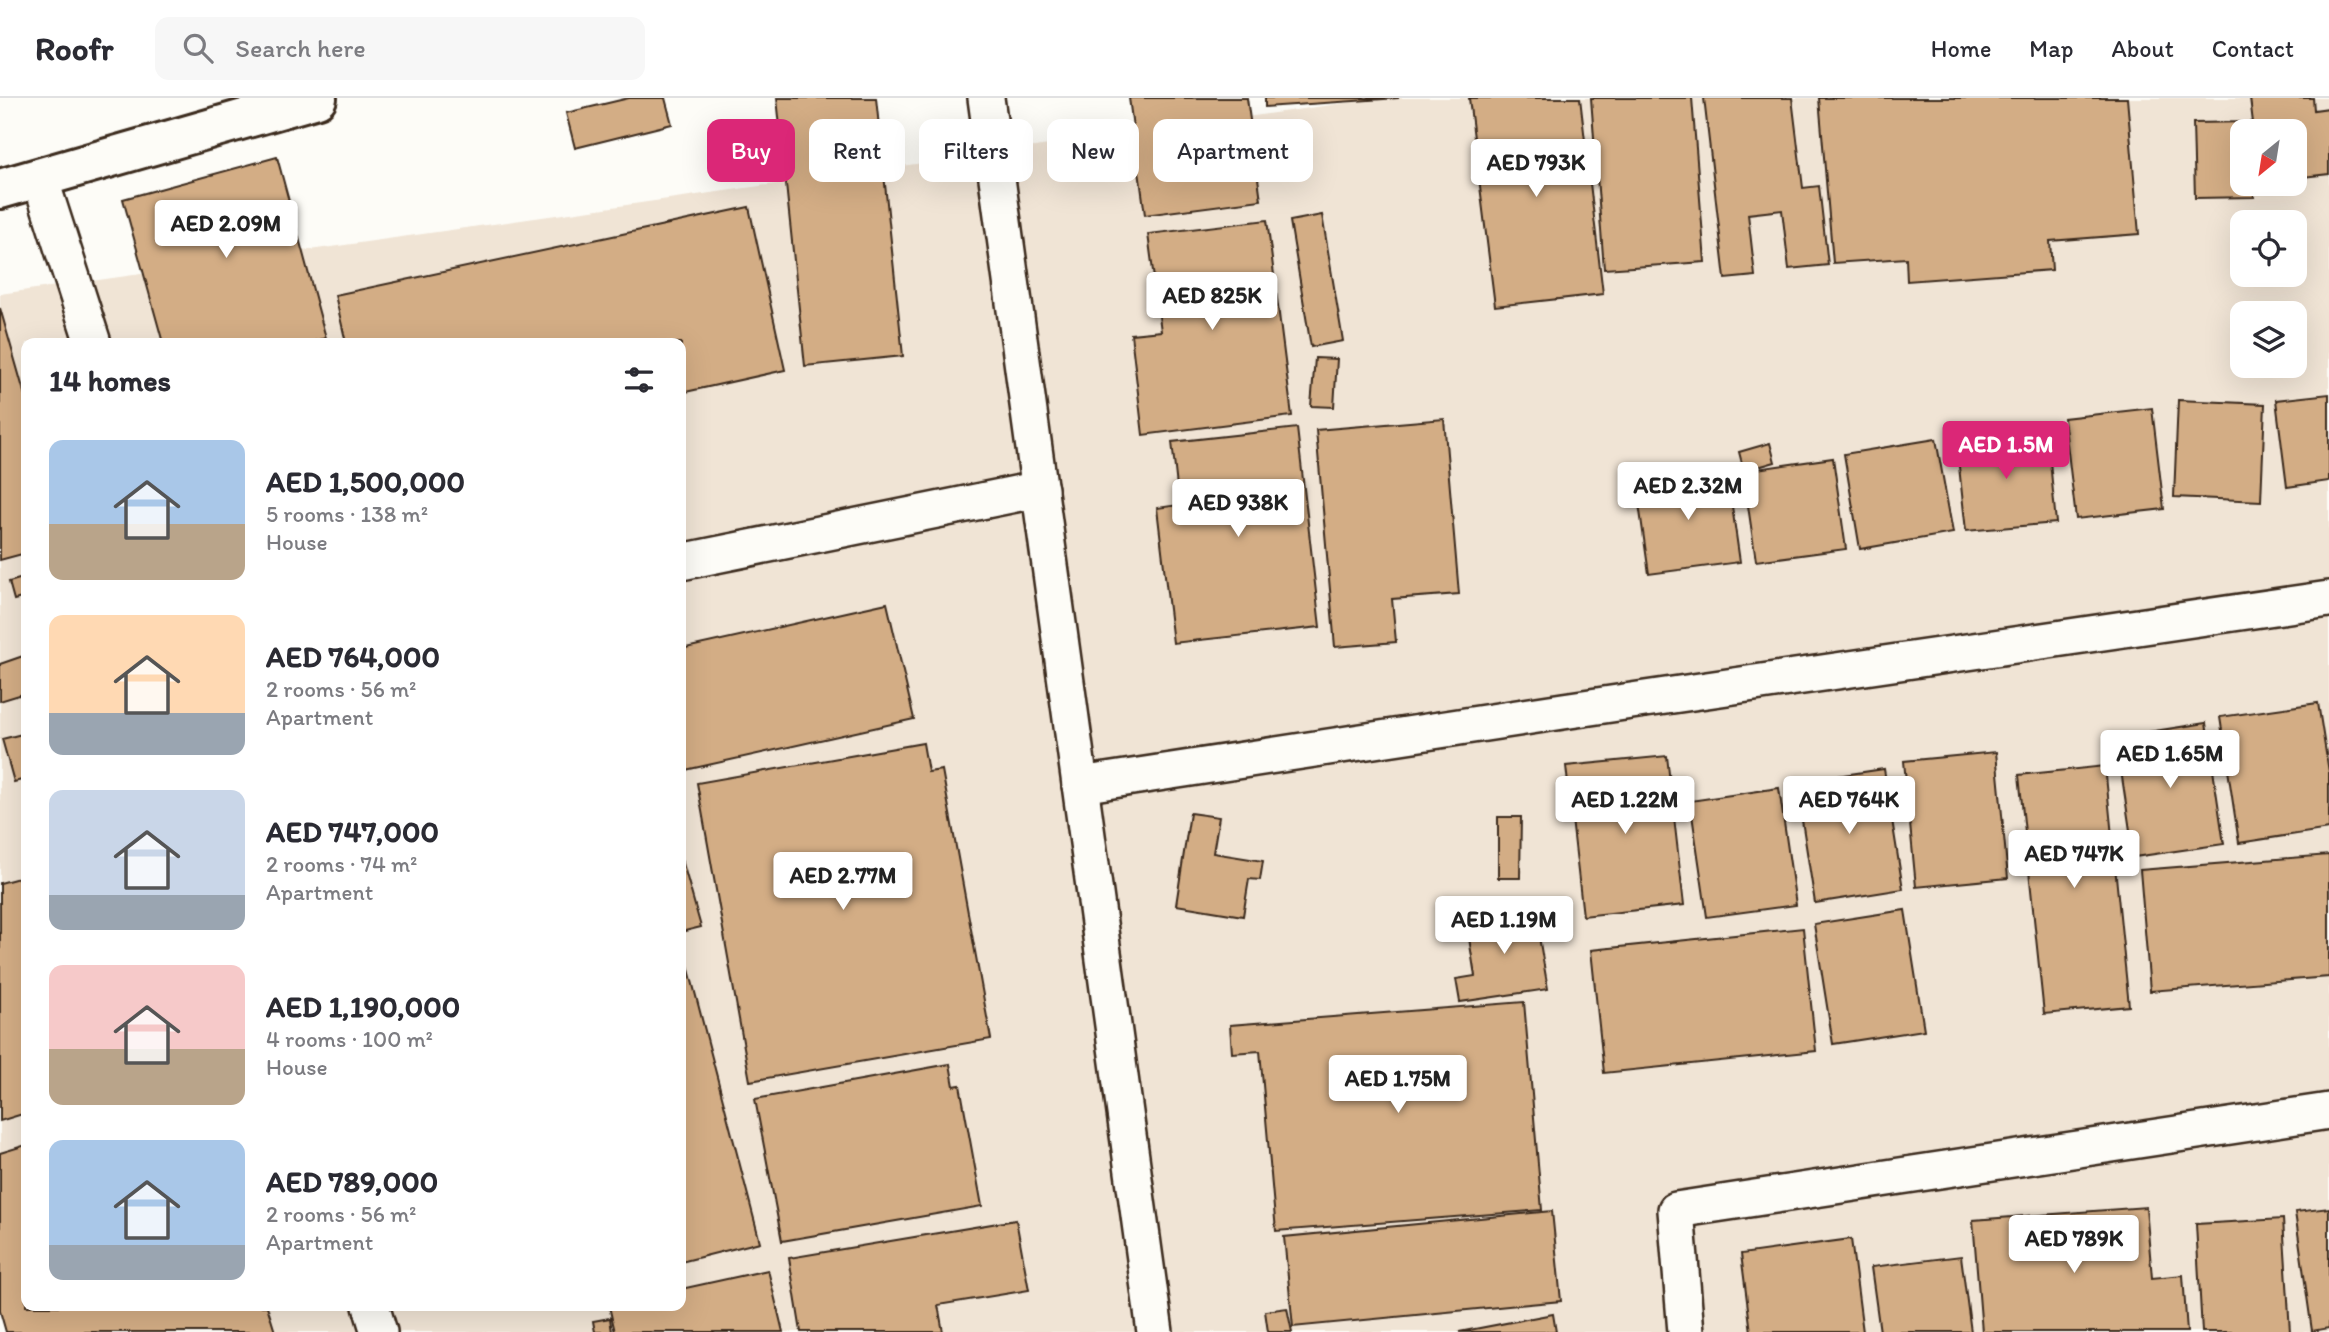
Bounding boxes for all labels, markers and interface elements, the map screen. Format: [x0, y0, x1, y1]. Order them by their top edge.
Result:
search box [155, 17, 645, 80]
text: Roofr [35, 29, 113, 68]
icon: search [179, 29, 217, 67]
text: Search here [235, 32, 366, 64]
text: Home [1931, 34, 1991, 63]
text: Map [2029, 34, 2073, 63]
text: About [2111, 34, 2174, 63]
text: Contact [2212, 34, 2294, 63]
chip: Buy [707, 119, 795, 182]
chip: Rent [809, 119, 905, 182]
chip: Filters [919, 119, 1033, 182]
chip: New [1047, 119, 1139, 182]
chip: Apartment [1153, 119, 1313, 182]
north arrow [2230, 119, 2306, 196]
map controls [2230, 119, 2307, 378]
pin: AED 793K [1464, 140, 1608, 199]
text: AED 793K [1487, 148, 1585, 176]
pin: AED 2.09M [146, 200, 306, 260]
text: AED 2.09M [171, 209, 281, 237]
button: locate [2230, 210, 2307, 287]
pin: AED 825K [1140, 272, 1284, 332]
text: AED 825K [1162, 281, 1262, 309]
button: layers [2230, 301, 2307, 378]
icon: filters [620, 361, 658, 399]
text: 14 homes [49, 362, 171, 399]
pin: AED 1.5M [1934, 422, 2078, 481]
text: AED 1.5M [1959, 430, 2053, 458]
pin: AED 2.32M [1608, 462, 1768, 522]
text: AED 1,500,000 [266, 463, 465, 500]
icon: home [105, 468, 189, 552]
text: AED 2.32M [1634, 471, 1742, 499]
pin: AED 938K [1166, 480, 1310, 539]
text: AED 938K [1188, 488, 1288, 516]
text: 5 rooms · 138 m² [266, 500, 428, 528]
text: House [266, 528, 328, 556]
text: AED 764,000 [266, 638, 440, 675]
icon: home [105, 643, 189, 727]
text: 2 rooms · 56 m² [266, 675, 417, 703]
text: Apartment [266, 703, 373, 731]
pin: AED 1.65M [2090, 730, 2250, 790]
text: AED 1.65M [2116, 739, 2224, 767]
pin: AED 1.22M [1545, 776, 1705, 836]
pin: AED 764K [1777, 776, 1921, 836]
text: AED 1.22M [1571, 785, 1679, 813]
text: AED 764K [1799, 785, 1899, 813]
text: AED 747,000 [266, 813, 439, 850]
icon: home [105, 818, 189, 902]
pin: AED 747K [2002, 830, 2146, 890]
text: AED 747K [2024, 839, 2124, 867]
text: 2 rooms · 74 m² [266, 850, 418, 878]
pin: AED 2.77M [763, 852, 923, 912]
text: AED 2.77M [789, 861, 897, 889]
text: Apartment [266, 878, 373, 906]
pin: AED 1.19M [1424, 896, 1584, 956]
text: AED 1.19M [1451, 905, 1557, 933]
text: AED 1,190,000 [266, 988, 460, 1025]
icon: home [105, 993, 189, 1077]
text: 4 rooms · 100 m² [266, 1025, 433, 1053]
text: House [266, 1053, 328, 1081]
pin: AED 1.75M [1318, 1056, 1478, 1115]
text: AED 1.75M [1345, 1064, 1451, 1092]
text: AED 789,000 [266, 1163, 438, 1200]
icon: home [105, 1168, 189, 1252]
text: 2 rooms · 56 m² [266, 1200, 417, 1228]
pin: AED 789K [2002, 1216, 2146, 1275]
text: AED 789K [2025, 1224, 2123, 1252]
text: Apartment [266, 1228, 373, 1256]

